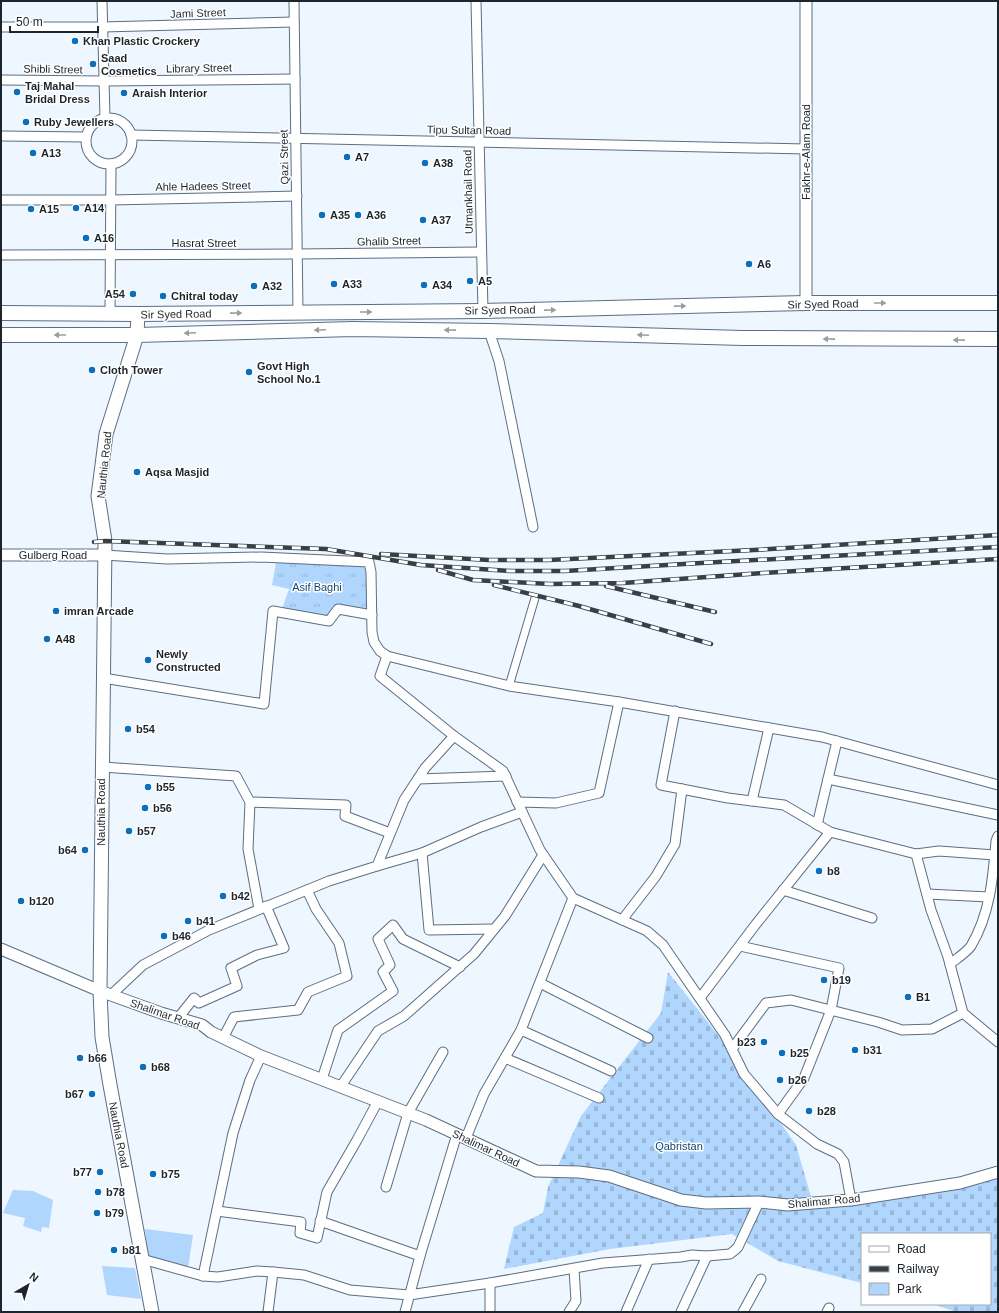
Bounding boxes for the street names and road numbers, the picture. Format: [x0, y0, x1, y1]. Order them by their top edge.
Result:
street label: Jami Street [170, 6, 226, 20]
street label: Library Street [166, 61, 232, 75]
street label: Shibli Street [23, 62, 83, 76]
street label: Fakhr-e-Alam Road [800, 104, 812, 200]
street label: Tipu Sultan Road [427, 123, 511, 137]
street label: Qazi Street [278, 129, 290, 185]
street label: Utmankhail Road [461, 150, 475, 234]
street label: Ahle Hadees Street [155, 179, 251, 193]
street label: Ghalib Street [357, 234, 421, 248]
street label: Hasrat Street [172, 237, 236, 249]
street label: Sir Syed Road [787, 297, 859, 311]
street label: Sir Syed Road [464, 303, 536, 317]
street label: Sir Syed Road [140, 307, 212, 321]
street label: Nauthia Road [95, 431, 113, 499]
street label: Gulberg Road [19, 549, 87, 561]
street label: Nauthia Road [95, 778, 107, 846]
street label: Shalimar Road [129, 996, 201, 1032]
street label: Nauthia Road [107, 1101, 131, 1169]
street label: Shalimar Road [450, 1127, 522, 1169]
street label: Shalimar Road [787, 1192, 861, 1210]

